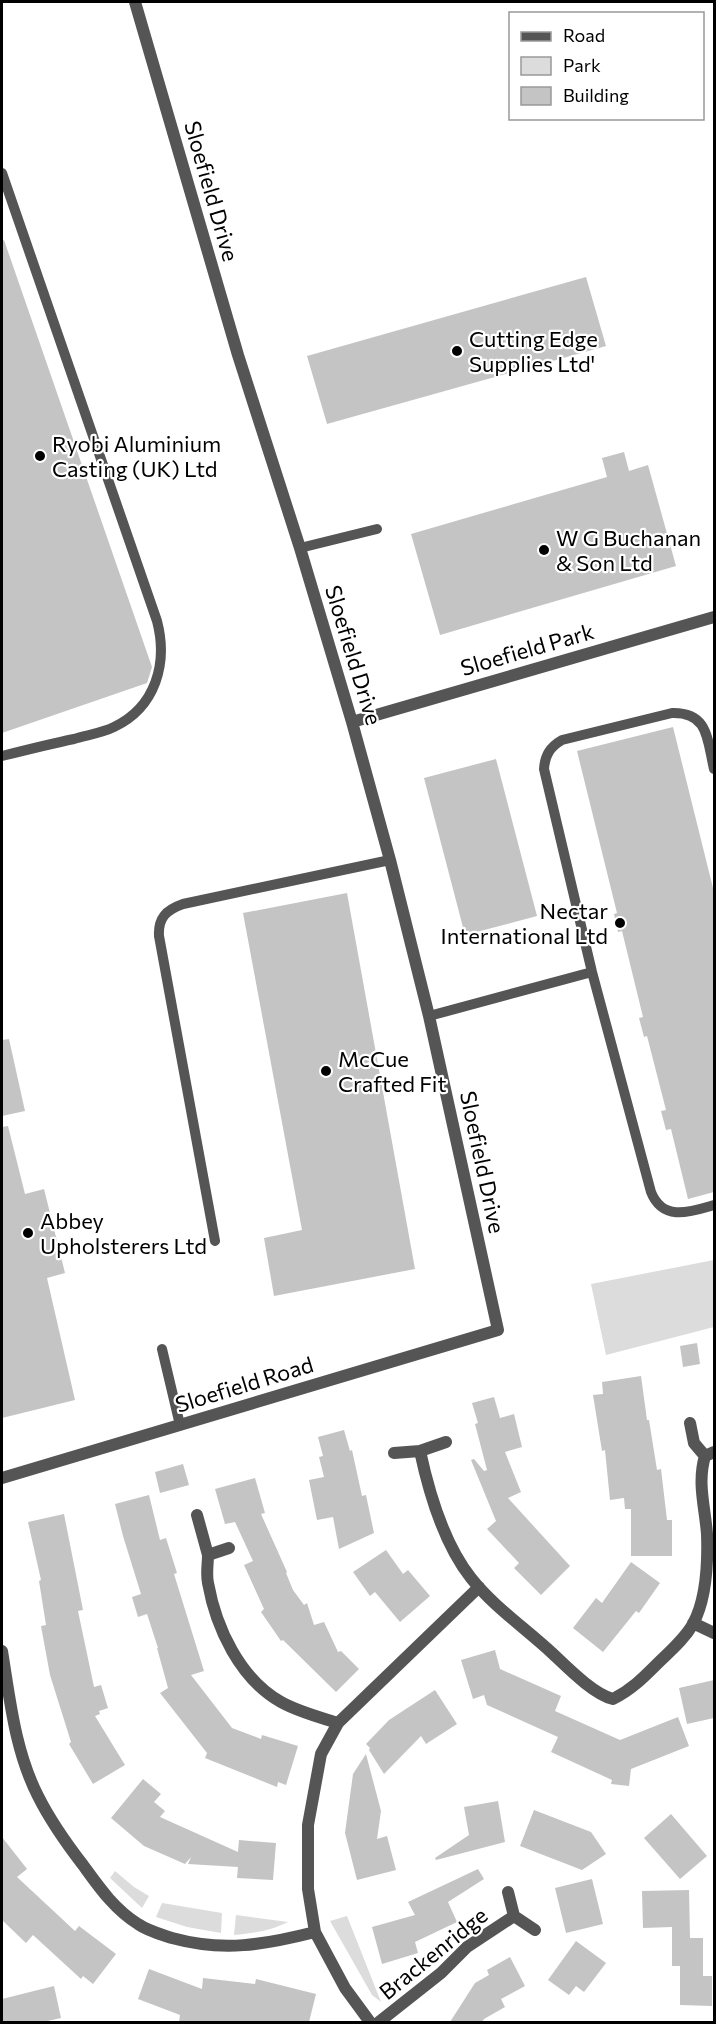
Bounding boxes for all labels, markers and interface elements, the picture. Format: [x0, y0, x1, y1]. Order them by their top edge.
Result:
legend [509, 12, 704, 120]
text: Road [563, 24, 605, 46]
text: Park [563, 54, 601, 76]
text: Building [563, 84, 629, 106]
street label: Sloefield Drive [179, 118, 245, 264]
place label: Cutting Edge Supplies Ltd' [469, 325, 598, 377]
marker: Cutting Edge Supplies Ltd' [450, 344, 464, 358]
place label: Ryobi Aluminium Casting (UK) Ltd [52, 430, 221, 482]
marker: Ryobi Aluminium Casting (UK) Ltd [33, 449, 47, 463]
place label: W G Buchanan & Son Ltd [556, 524, 701, 576]
marker: W G Buchanan & Son Ltd [537, 543, 551, 557]
street label: Sloefield Drive [320, 582, 388, 728]
street label: Sloefield Park [457, 617, 597, 681]
place label: Nectar International Ltd [441, 897, 608, 949]
marker: Nectar International Ltd [613, 916, 627, 930]
place label: McCue Crafted Fit [338, 1045, 447, 1097]
marker: McCue Crafted Fit [319, 1064, 333, 1078]
street label: Sloefield Drive [455, 1088, 511, 1236]
place label: Abbey Upholsterers Ltd [40, 1207, 207, 1259]
marker: Abbey Upholsterers Ltd [21, 1226, 35, 1240]
street label: Sloefield Road [172, 1350, 316, 1418]
street label: Brackenridge [374, 1901, 492, 2005]

